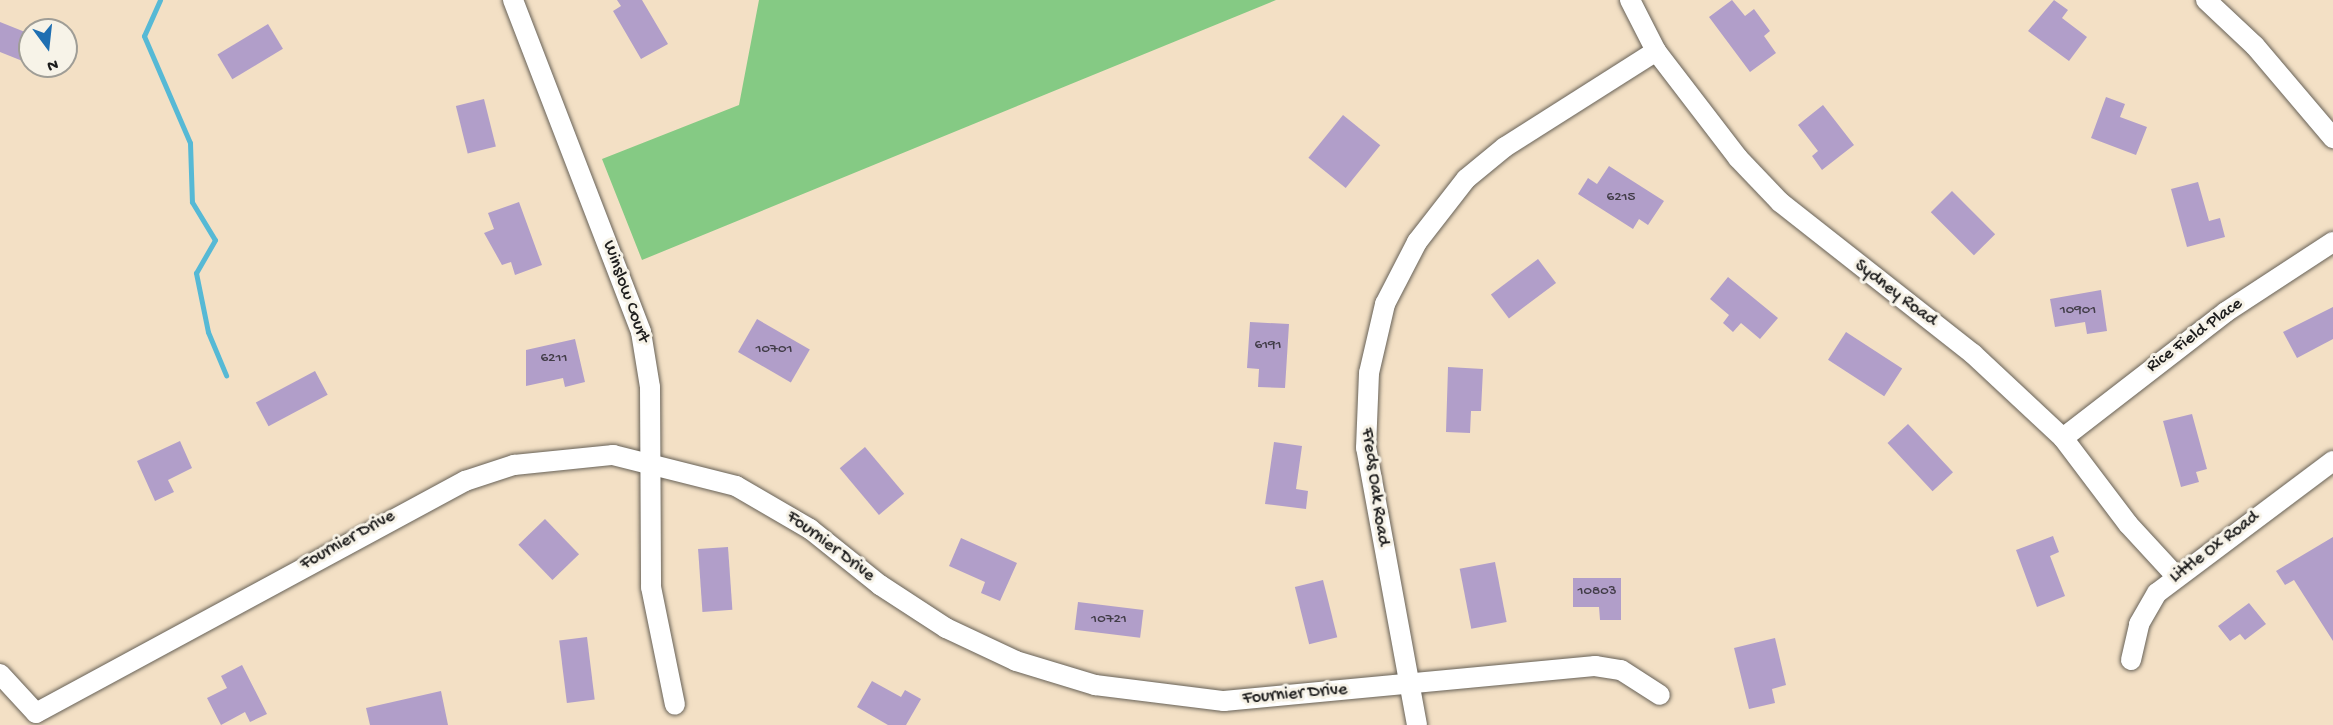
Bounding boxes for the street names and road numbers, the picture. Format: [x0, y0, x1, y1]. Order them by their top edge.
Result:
street label: Winslow Court [597, 238, 653, 346]
street label: Sydney Road [1849, 256, 1941, 332]
street label: Rice Field Place [2143, 294, 2247, 378]
street label: Freds Oak Road [1355, 427, 1393, 547]
street label: Fournier Drive [297, 506, 399, 576]
street label: Fournier Drive [782, 507, 878, 587]
street label: Little Ox Road [2166, 507, 2264, 589]
street label: Fournier Drive [1242, 680, 1348, 710]

